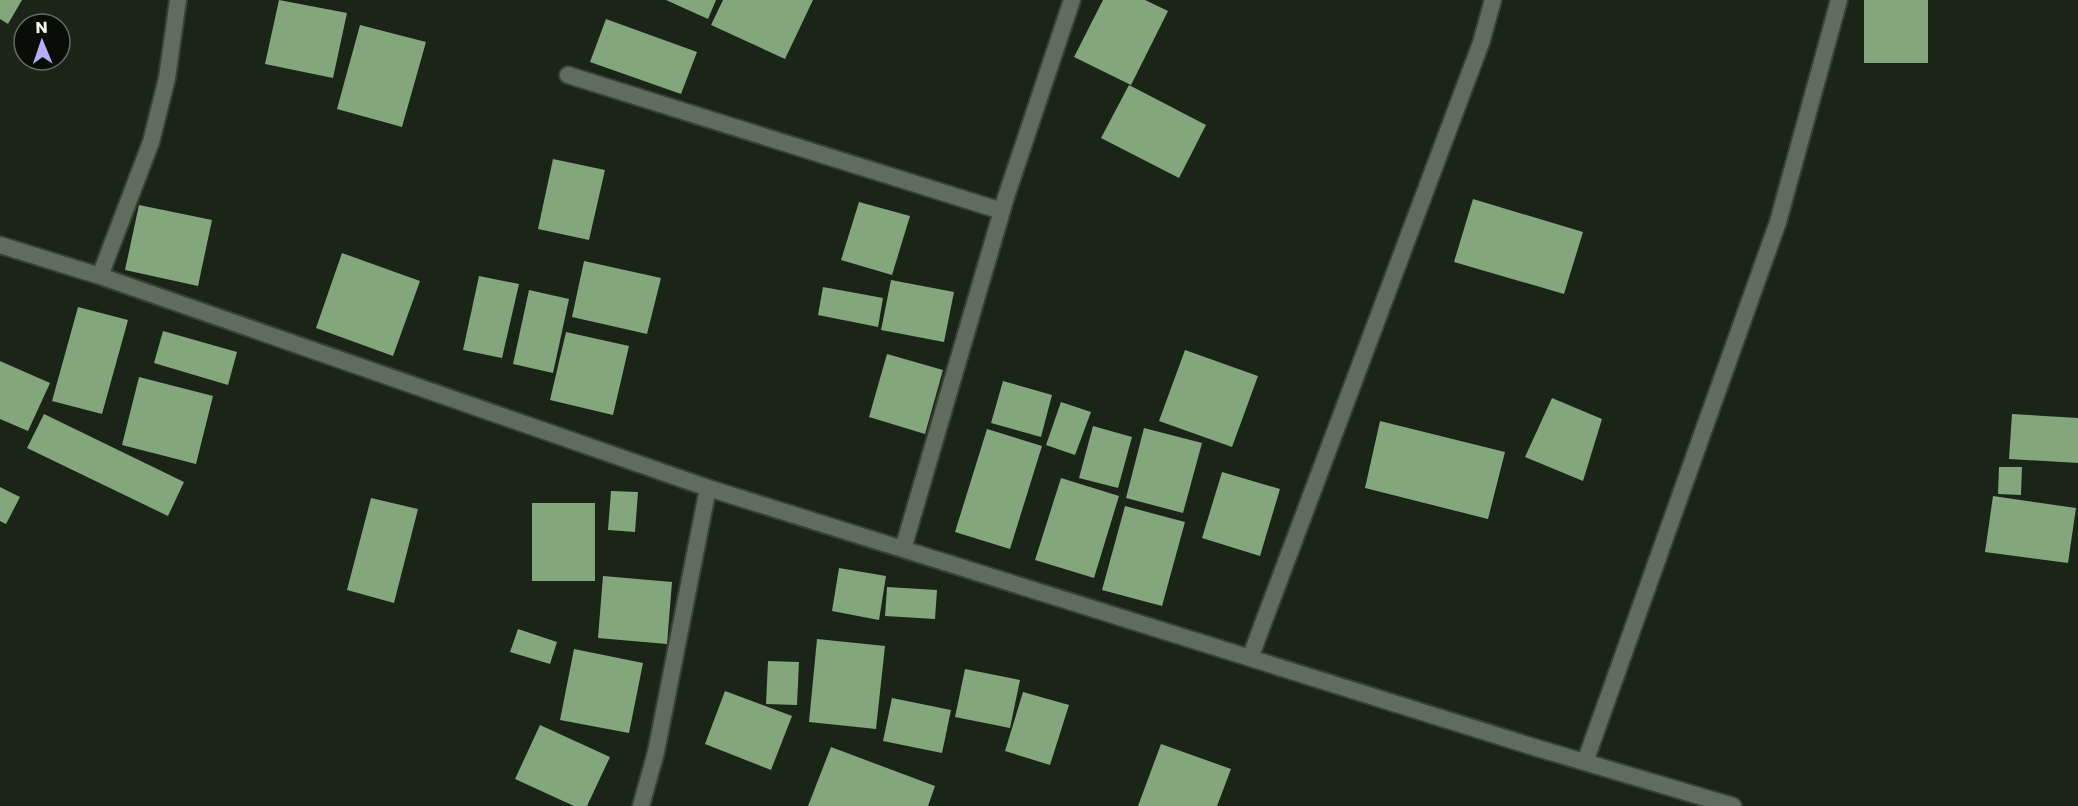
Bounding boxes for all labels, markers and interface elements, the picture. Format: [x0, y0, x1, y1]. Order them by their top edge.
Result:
north arrow [12, 12, 72, 72]
text: N [35, 16, 48, 39]

